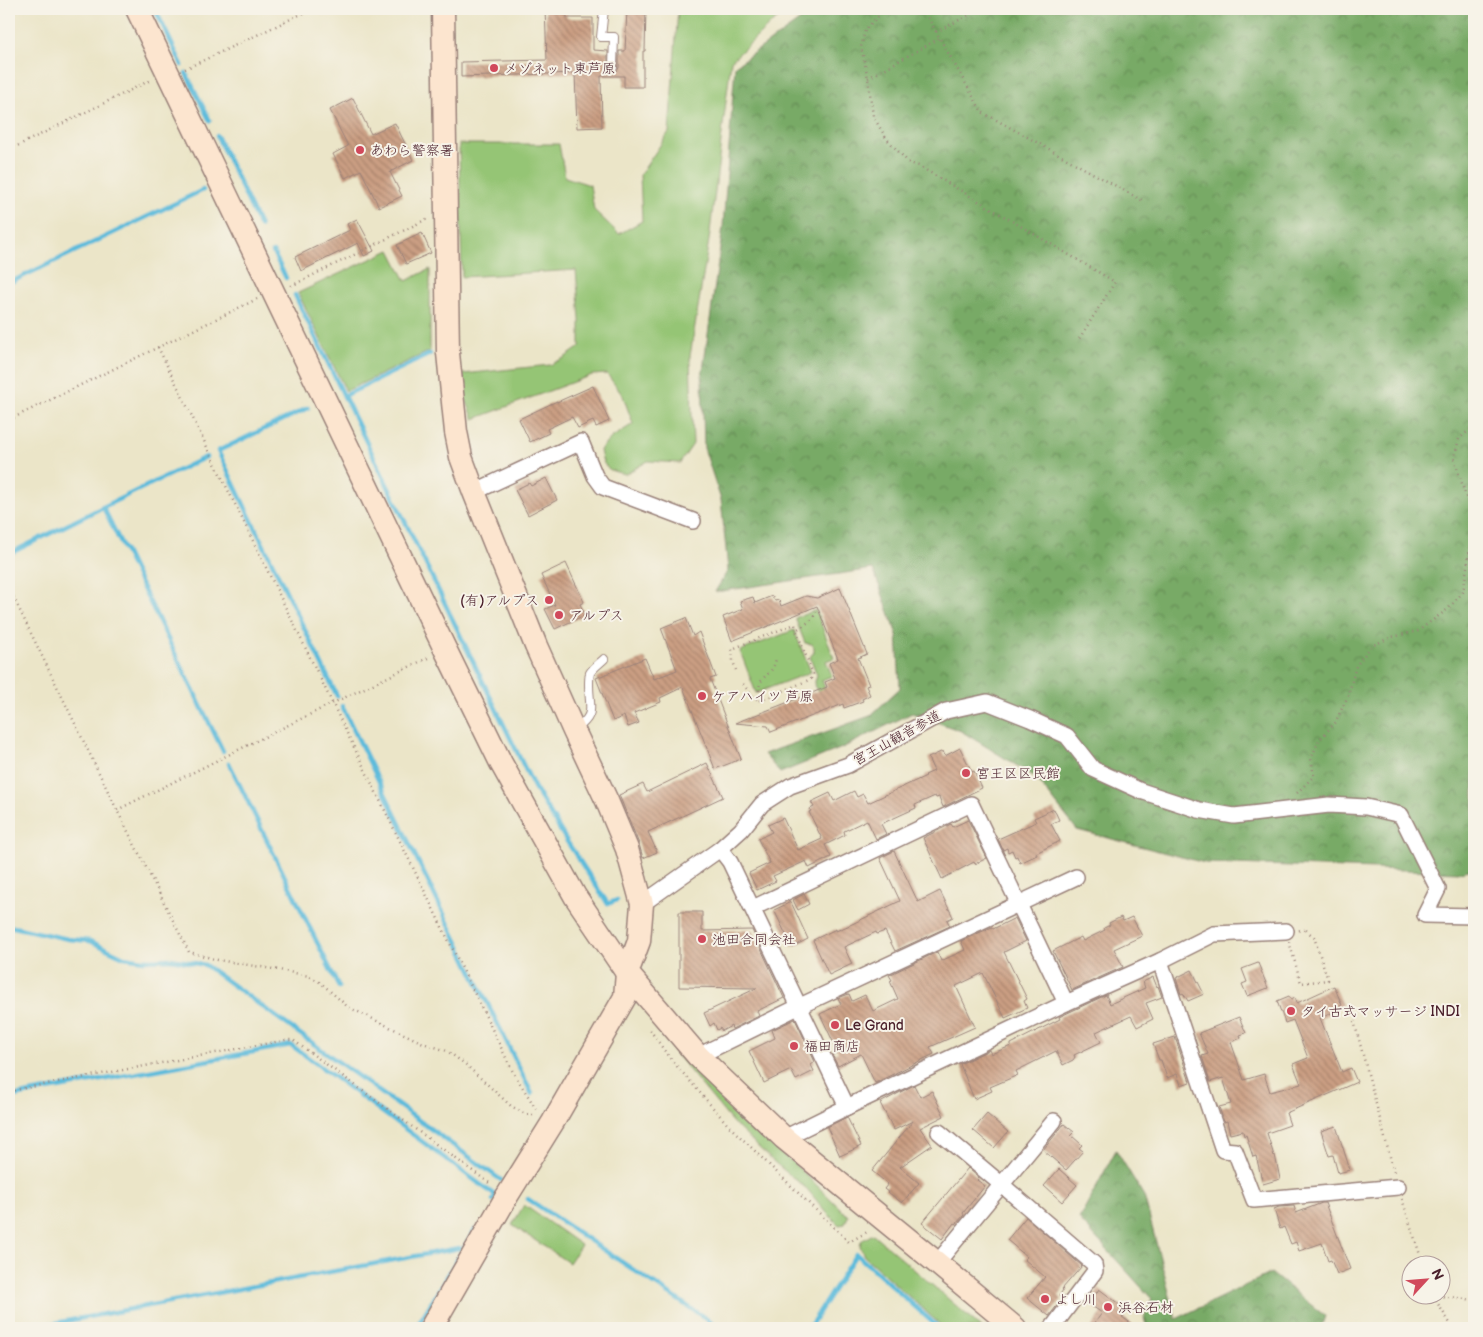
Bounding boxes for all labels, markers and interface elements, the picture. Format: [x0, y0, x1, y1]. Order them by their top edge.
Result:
place label: メゾネット東芦原 [504, 60, 615, 77]
marker: メゾネット東芦原 [488, 62, 500, 74]
place label: あわら警察署 [370, 142, 454, 159]
marker: あわら警察署 [354, 144, 366, 156]
place label: (有)アルプス [460, 592, 539, 609]
marker: (有)アルプス [543, 594, 555, 606]
place label: アルプス [569, 607, 624, 624]
marker: アルプス [553, 609, 565, 621]
place label: ケアハイツ 芦原 [712, 688, 813, 705]
marker: ケアハイツ 芦原 [696, 690, 708, 702]
street label: 宮王山観音参道 [850, 707, 944, 769]
place label: 宮王区区民館 [976, 765, 1060, 782]
marker: 宮王区区民館 [960, 767, 972, 779]
place label: 池田合同会社 [712, 931, 796, 948]
marker: 池田合同会社 [696, 933, 708, 945]
place label: タイ古式マッサージ INDI [1301, 1003, 1460, 1020]
marker: タイ古式マッサージ INDI [1285, 1005, 1297, 1017]
place label: Le Grand [845, 1017, 904, 1034]
marker: Le Grand [829, 1019, 841, 1031]
place label: 福田商店 [804, 1038, 860, 1055]
marker: 福田商店 [788, 1040, 800, 1052]
north arrow [1400, 1254, 1450, 1304]
text: N [1427, 1266, 1447, 1283]
place label: よし川 [1055, 1291, 1097, 1308]
marker: よし川 [1039, 1293, 1051, 1305]
place label: 浜谷石材 [1118, 1299, 1174, 1316]
marker: 浜谷石材 [1102, 1301, 1114, 1313]

